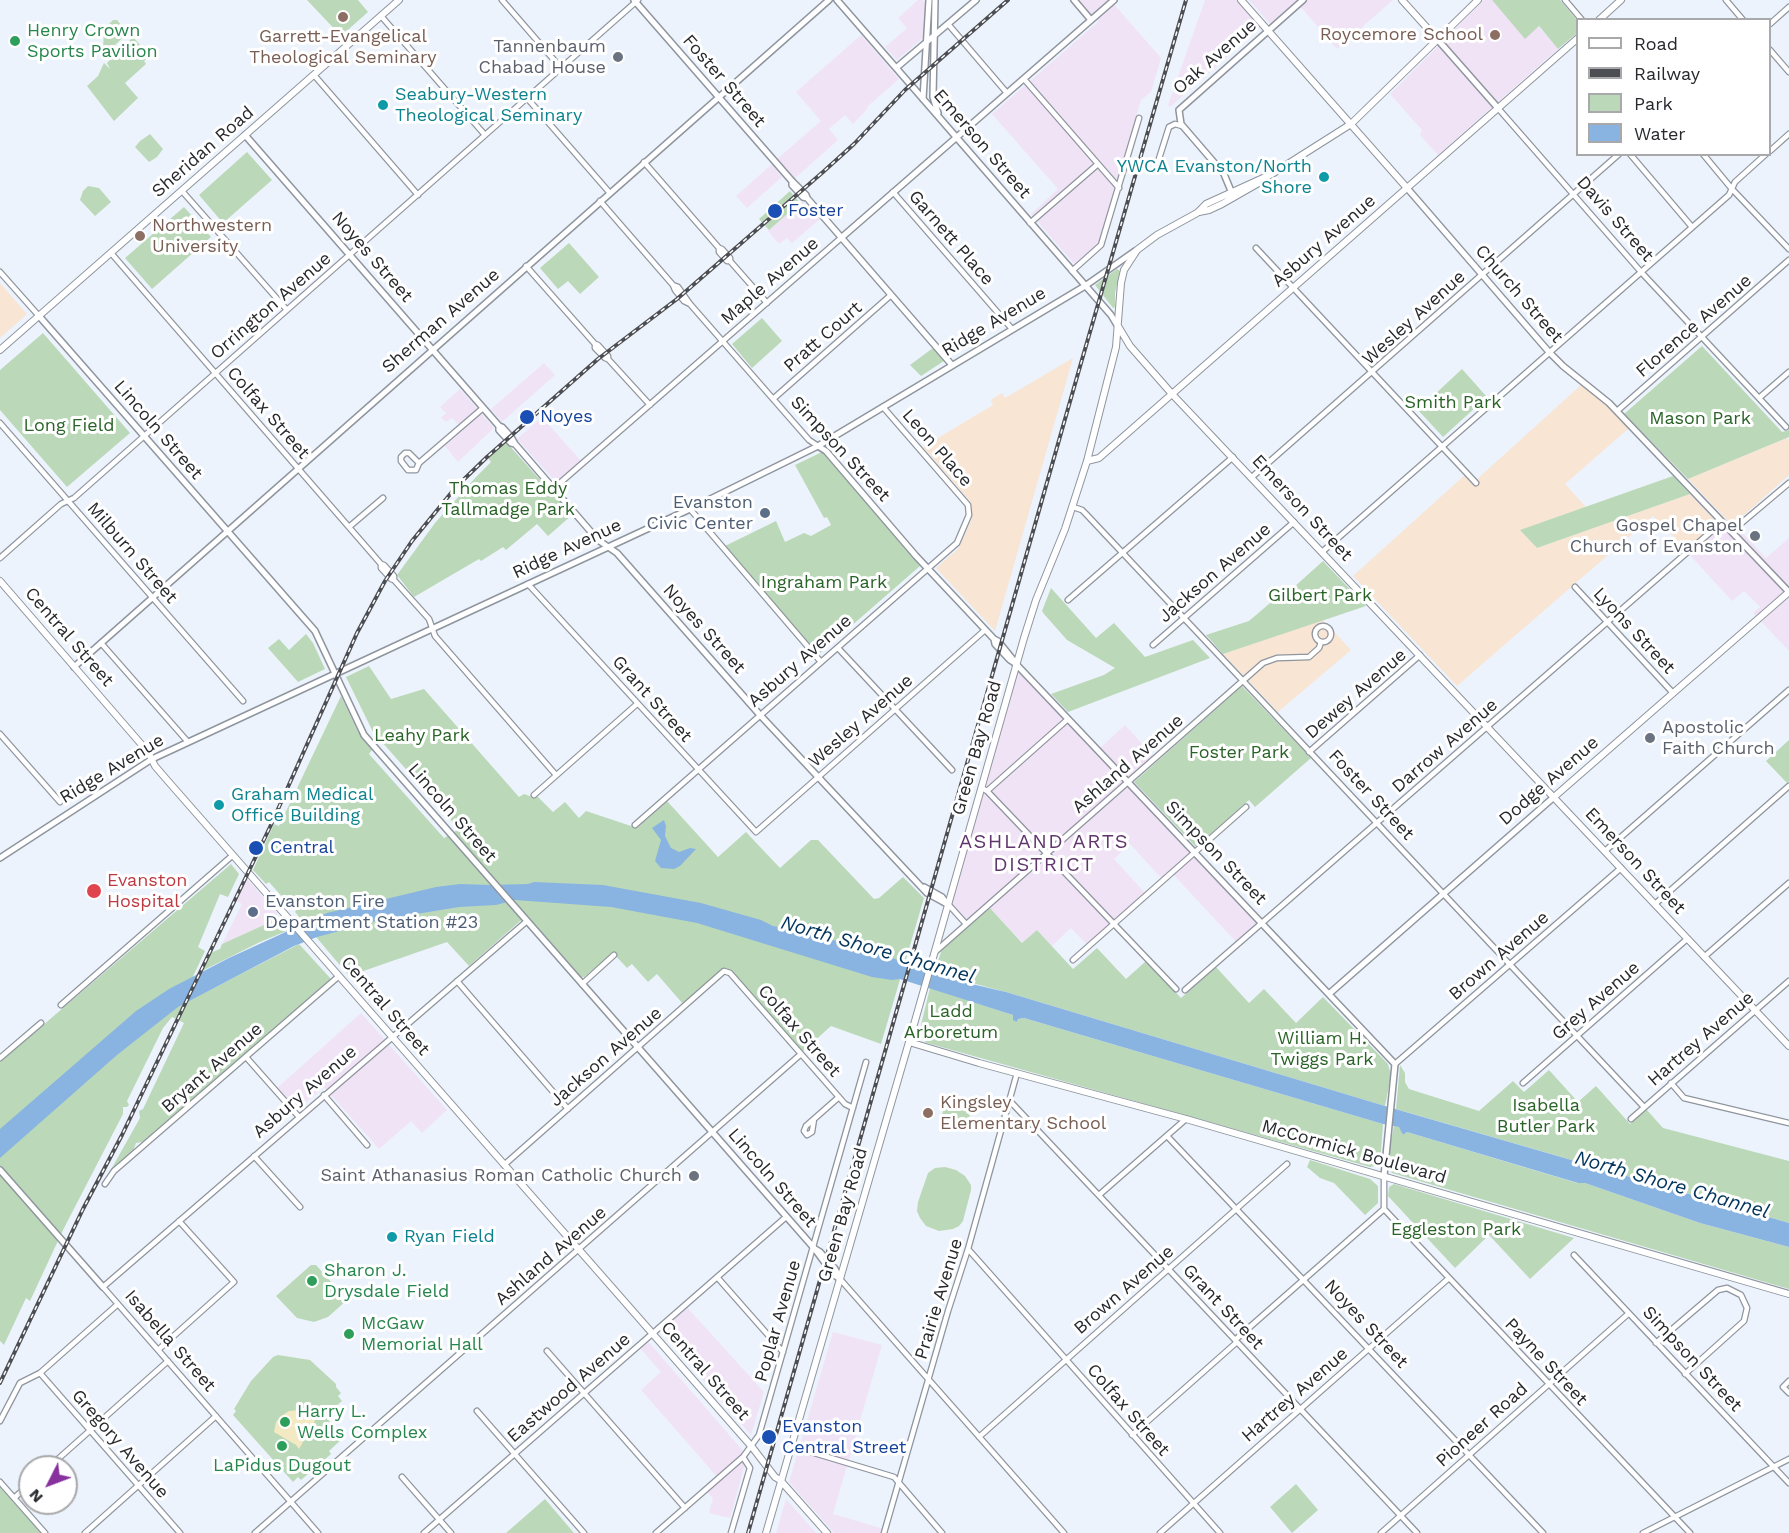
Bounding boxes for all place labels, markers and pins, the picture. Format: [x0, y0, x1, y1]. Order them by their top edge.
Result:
marker: Garrett-Evangelical Theological Seminary [336, 10, 350, 24]
place label: Henry Crown Sports Pavilion [27, 20, 158, 63]
place label: Roycemore School [1320, 24, 1483, 46]
place label: Garrett-Evangelical Theological Seminary [249, 26, 437, 68]
marker: Roycemore School [1488, 28, 1502, 42]
marker: Henry Crown Sports Pavilion [8, 34, 22, 48]
place label: Tannenbaum Chabad House [479, 36, 606, 78]
marker: Tannenbaum Chabad House [611, 50, 625, 64]
place label: Seabury-Western Theological Seminary [395, 84, 582, 127]
marker: Seabury-Western Theological Seminary [376, 98, 390, 112]
place label: YWCA Evanston/North Shore [1117, 156, 1312, 198]
marker: YWCA Evanston/North Shore [1317, 170, 1331, 184]
place label: Foster [788, 200, 844, 222]
marker: Foster [766, 202, 784, 220]
place label: Northwestern University [152, 215, 272, 258]
marker: Northwestern University [133, 229, 147, 243]
place label: Noyes [540, 406, 593, 428]
marker: Noyes [518, 408, 536, 426]
place label: Evanston Civic Center [646, 492, 753, 534]
marker: Evanston Civic Center [758, 506, 772, 520]
place label: Gospel Chapel Church of Evanston [1570, 515, 1743, 558]
marker: Gospel Chapel Church of Evanston [1748, 529, 1762, 543]
place label: Apostolic Faith Church [1662, 717, 1775, 760]
marker: Apostolic Faith Church [1643, 731, 1657, 745]
place label: Graham Medical Office Building [231, 784, 373, 826]
marker: Graham Medical Office Building [212, 798, 226, 812]
place label: Central [270, 837, 334, 859]
marker: Central [247, 839, 265, 857]
place label: Evanston Hospital [107, 870, 187, 912]
marker: Evanston Hospital [85, 882, 103, 900]
place label: Evanston Fire Department Station #23 [265, 891, 478, 934]
marker: Evanston Fire Department Station #23 [246, 905, 260, 919]
place label: Kingsley Elementary School [940, 1092, 1106, 1134]
marker: Kingsley Elementary School [921, 1106, 935, 1120]
place label: Saint Athanasius Roman Catholic Church [320, 1165, 682, 1187]
marker: Saint Athanasius Roman Catholic Church [687, 1169, 701, 1183]
place label: Ryan Field [404, 1226, 495, 1248]
marker: Ryan Field [385, 1230, 399, 1244]
place label: Sharon J. Drysdale Field [324, 1260, 449, 1302]
marker: Sharon J. Drysdale Field [305, 1274, 319, 1288]
place label: McGaw Memorial Hall [361, 1313, 483, 1356]
marker: McGaw Memorial Hall [342, 1327, 356, 1341]
place label: Harry L. Wells Complex [297, 1401, 427, 1444]
marker: Harry L. Wells Complex [278, 1415, 292, 1429]
place label: Evanston Central Street [782, 1416, 906, 1458]
marker: Evanston Central Street [760, 1428, 778, 1446]
marker: LaPidus Dugout [275, 1439, 289, 1453]
place label: LaPidus Dugout [213, 1455, 351, 1477]

